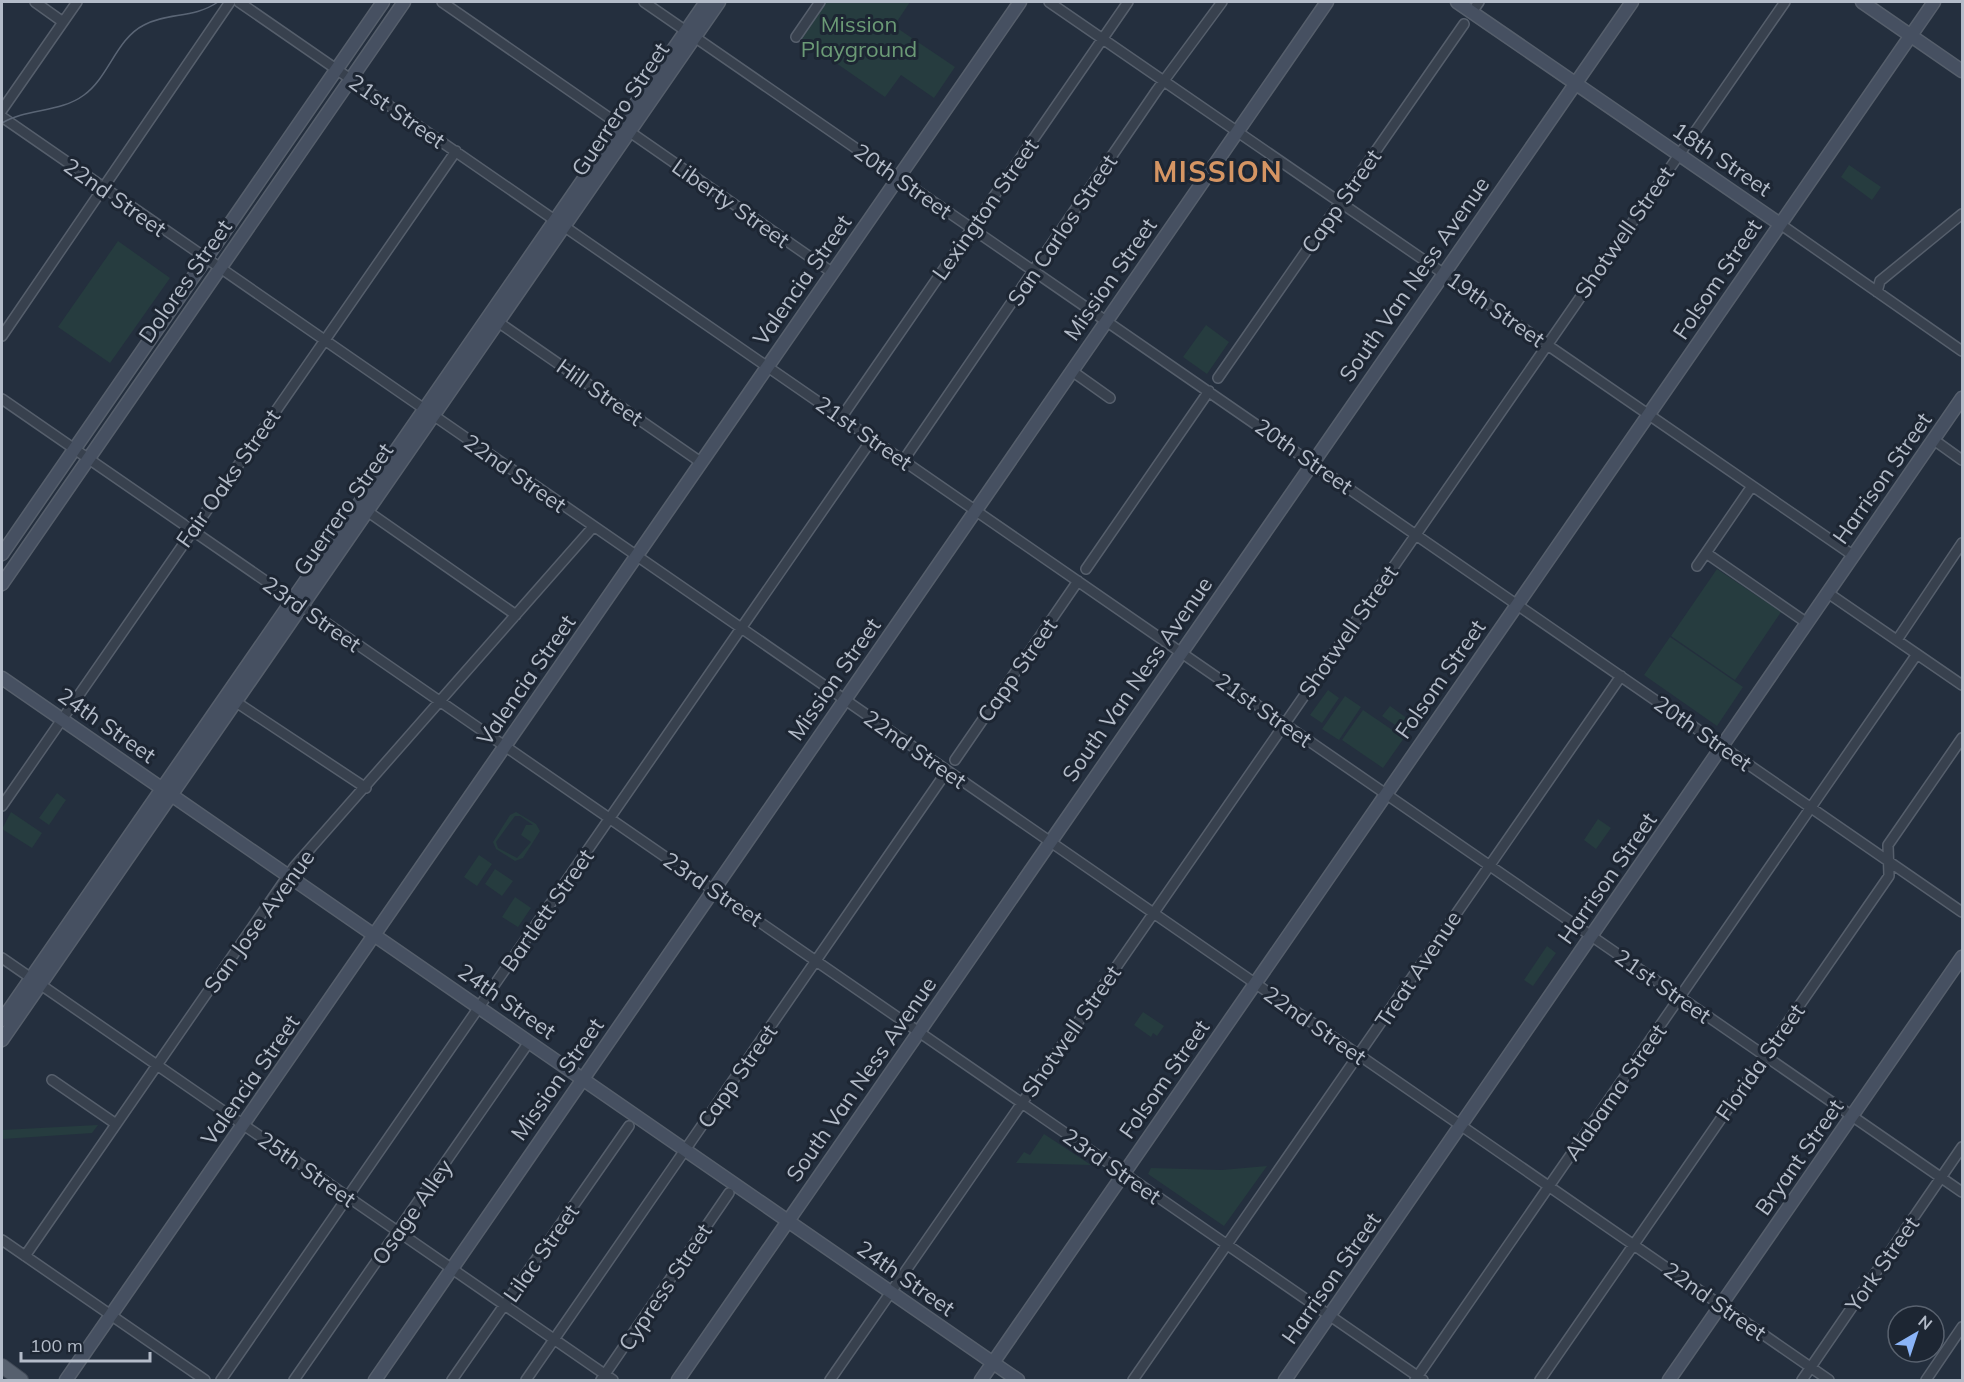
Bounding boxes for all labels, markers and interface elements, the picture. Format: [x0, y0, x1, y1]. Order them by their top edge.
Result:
park label: Mission Playground [801, 10, 917, 63]
street label: Guerrero Street [565, 36, 675, 181]
street label: 21st Street [343, 68, 451, 155]
street label: 18th Street [1667, 116, 1777, 203]
street label: Lexington Street [926, 133, 1044, 285]
street label: 20th Street [848, 137, 958, 225]
street label: Capp Street [1295, 143, 1387, 259]
street label: San Carlos Street [1001, 149, 1123, 311]
street label: 22nd Street [58, 151, 172, 243]
street label: Liberty Street [667, 152, 795, 254]
district label: MISSION [1153, 154, 1283, 189]
street label: Shotwell Street [1568, 160, 1680, 303]
street label: South Van Ness Avenue [1333, 171, 1495, 387]
street label: Valencia Street [747, 209, 858, 351]
street label: Mission Street [1057, 212, 1163, 346]
street label: Folsom Street [1666, 213, 1768, 344]
street label: Dolores Street [132, 214, 238, 348]
street label: 19th Street [1441, 265, 1551, 353]
street label: Hill Street [551, 352, 649, 432]
street label: 21st Street [810, 390, 918, 477]
street label: Fair Oaks Street [170, 403, 286, 553]
street label: Harrison Street [1826, 407, 1938, 549]
street label: 20th Street [1249, 412, 1359, 500]
street label: 22nd Street [458, 427, 572, 519]
street label: Guerrero Street [287, 437, 399, 581]
street label: Shotwell Street [1292, 559, 1404, 702]
street label: 23rd Street [257, 570, 367, 658]
street label: South Van Ness Avenue [1056, 571, 1218, 787]
street label: Valencia Street [471, 609, 582, 751]
street label: Mission Street [781, 612, 887, 746]
street label: Capp Street [971, 612, 1063, 728]
street label: Folsom Street [1389, 614, 1492, 744]
street label: 21st Street [1210, 667, 1318, 754]
street label: 24th Street [52, 681, 162, 769]
street label: 20th Street [1648, 689, 1758, 777]
street label: 22nd Street [858, 703, 972, 795]
street label: Harrison Street [1551, 807, 1663, 949]
street label: Bartlett Street [494, 843, 600, 977]
street label: San Jose Avenue [198, 844, 320, 998]
street label: 23rd Street [658, 846, 768, 933]
street label: Treat Avenue [1369, 905, 1467, 1033]
street label: 21st Street [1609, 943, 1717, 1030]
street label: 24th Street [452, 957, 562, 1045]
street label: Shotwell Street [1015, 959, 1127, 1102]
street label: South Van Ness Avenue [780, 971, 942, 1187]
street label: 22nd Street [1258, 979, 1372, 1071]
street label: Florida Street [1709, 998, 1811, 1126]
street label: Valencia Street [195, 1009, 306, 1151]
street label: Mission Street [504, 1012, 610, 1146]
street label: Folsom Street [1113, 1014, 1216, 1144]
street label: Capp Street [691, 1018, 783, 1134]
street label: Alabama Street [1558, 1018, 1673, 1166]
street label: Bryant Street [1749, 1093, 1849, 1221]
street label: 23rd Street [1057, 1122, 1167, 1210]
street label: 25th Street [252, 1125, 362, 1213]
street label: Osage Alley [365, 1154, 459, 1270]
street label: Lilac Street [497, 1198, 585, 1307]
street label: Harrison Street [1275, 1207, 1387, 1349]
street label: York Street [1838, 1211, 1925, 1318]
street label: Cypress Street [612, 1218, 718, 1356]
street label: 24th Street [851, 1234, 961, 1322]
street label: 22nd Street [1658, 1255, 1772, 1347]
north arrow [1886, 1304, 1946, 1364]
text: N [1914, 1311, 1936, 1334]
scale bar [21, 1325, 150, 1363]
text: 100 m [30, 1334, 83, 1357]

